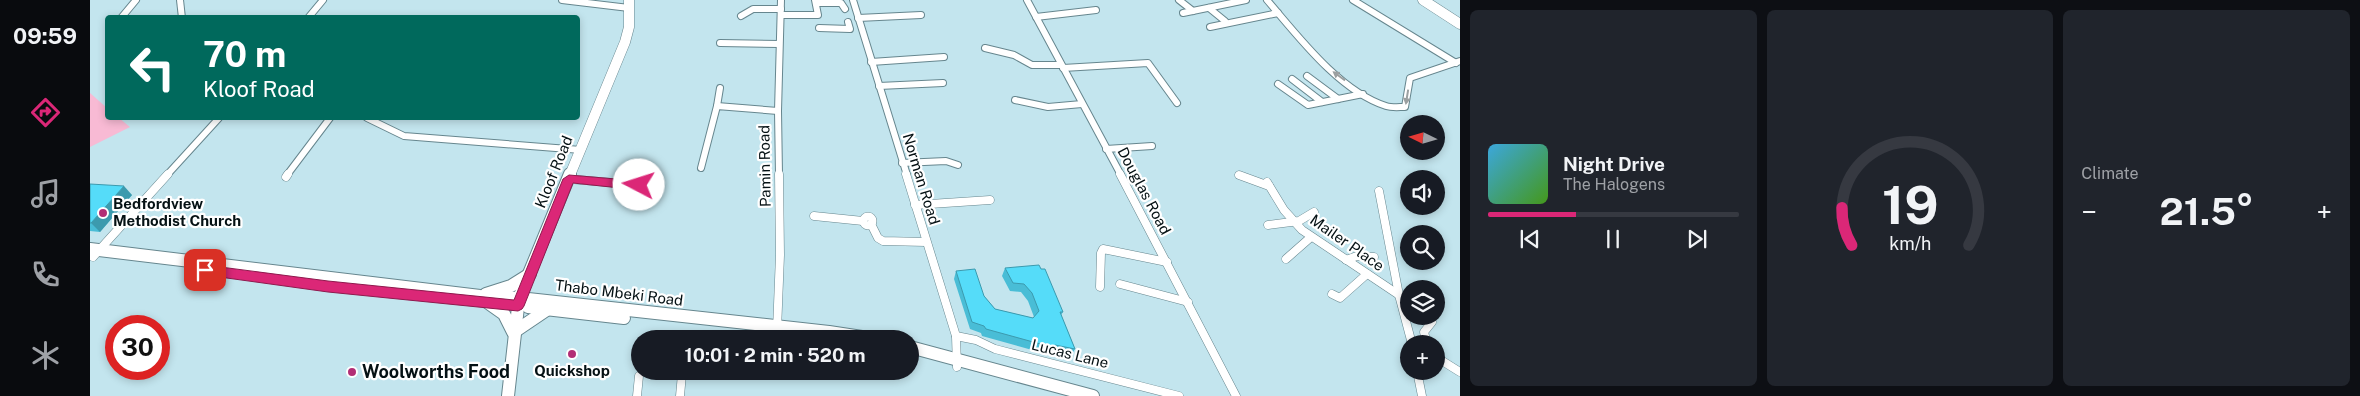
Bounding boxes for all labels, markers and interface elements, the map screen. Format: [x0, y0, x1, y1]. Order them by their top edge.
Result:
text: 09:59 [13, 23, 77, 49]
text: 70 m [203, 34, 286, 75]
icon: left [120, 35, 185, 100]
one-way arrow [1333, 70, 1346, 81]
text: Kloof Road [203, 76, 315, 102]
one-way arrow [1402, 89, 1410, 105]
icon: directions [28, 95, 63, 130]
north arrow [1400, 115, 1445, 160]
map controls [1400, 115, 1445, 380]
street label: Pamin Road [755, 125, 774, 207]
street label: Norman Road [900, 131, 943, 227]
street label: Kloof Road [531, 133, 576, 210]
street label: Douglas Road [1114, 144, 1175, 237]
text: Night Drive [1563, 153, 1665, 175]
position arrow [612, 158, 664, 210]
text: Climate [2081, 164, 2139, 183]
button: sound [1400, 170, 1445, 215]
text: The Halogens [1563, 175, 1665, 194]
text: 19 [1882, 175, 1938, 236]
icon: music [28, 176, 63, 211]
text: 21.5° [2160, 189, 2254, 234]
place label: Bedfordview Methodist Church [113, 195, 241, 229]
text: − [2081, 195, 2097, 228]
text: + [2316, 195, 2332, 228]
marker: Bedfordview Methodist Church [97, 207, 109, 219]
street label: Mailer Place [1307, 211, 1388, 274]
button: search [1400, 225, 1445, 270]
icon: previous [1516, 225, 1544, 253]
icon: pause [1599, 225, 1627, 253]
icon: next [1683, 225, 1711, 253]
text: km/h [1889, 233, 1931, 254]
pin [184, 249, 226, 291]
icon: arrive [191, 256, 219, 284]
icon: phone [28, 257, 63, 292]
street label: Thabo Mbeki Road [554, 276, 684, 309]
button: layers [1400, 280, 1445, 325]
speed limit sign: 30 [105, 315, 170, 380]
button: + [1400, 335, 1445, 380]
street label: Lucas Lane [1030, 336, 1110, 371]
icon: climate [28, 338, 63, 373]
text: 10:01 · 2 min · 520 m [685, 344, 865, 366]
marker: Quickshop [566, 348, 578, 360]
place label: Woolworths Food [362, 361, 510, 382]
place label: Quickshop [534, 362, 610, 379]
marker: Woolworths Food [346, 366, 358, 378]

